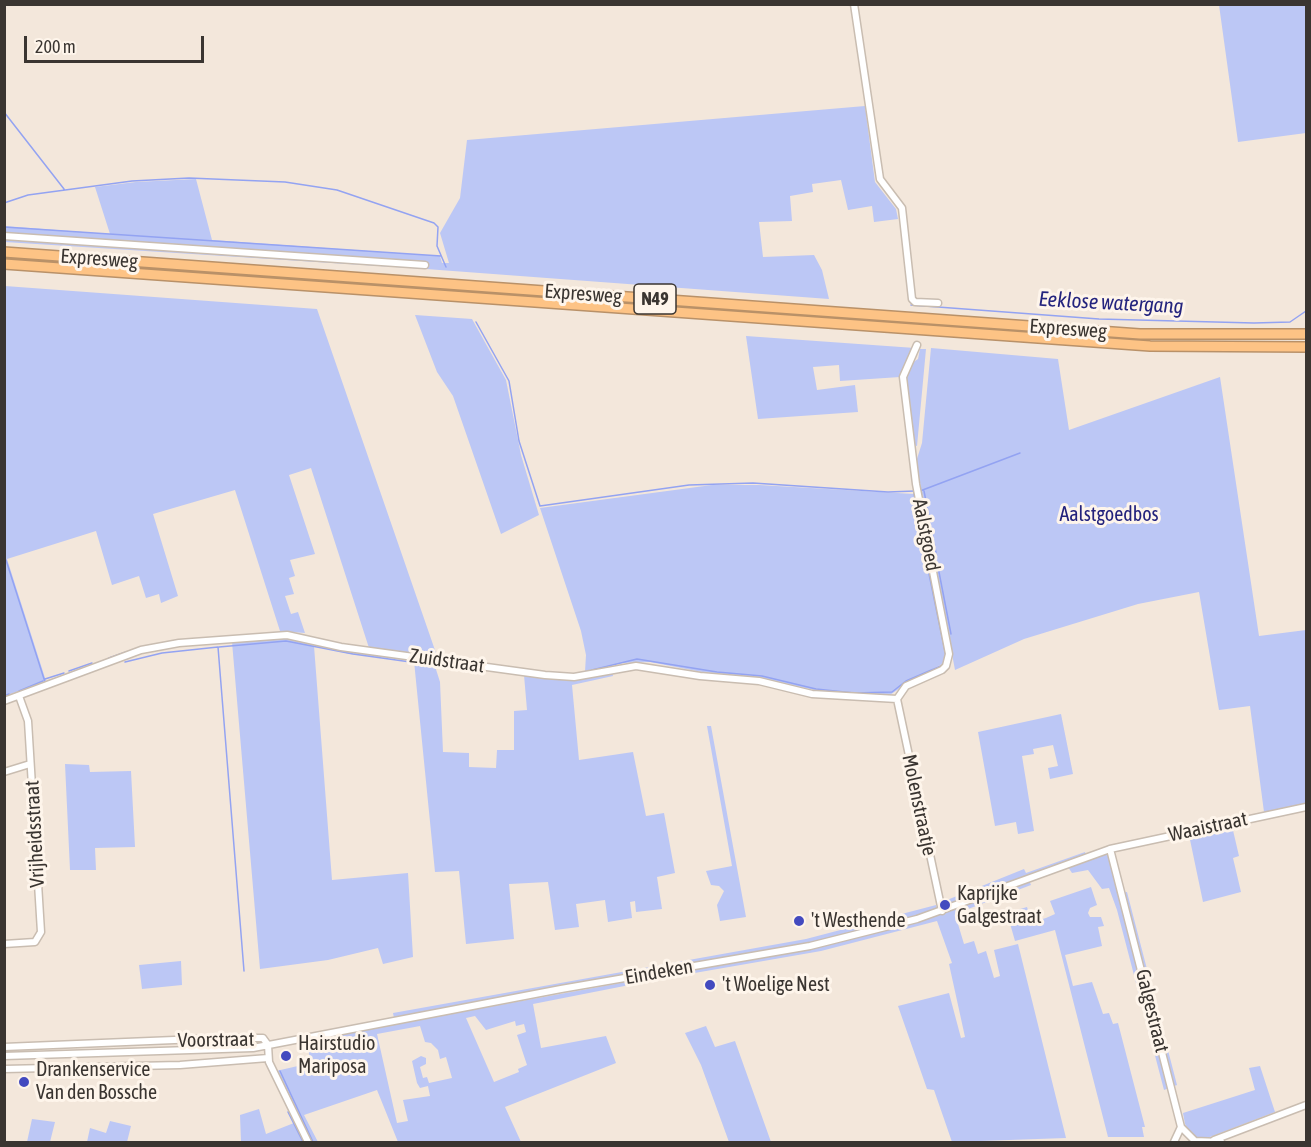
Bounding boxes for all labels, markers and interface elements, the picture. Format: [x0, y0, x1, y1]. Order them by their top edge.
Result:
scale bar [27, 24, 207, 62]
text: 200 m [35, 36, 76, 57]
street label: Expresweg [59, 244, 139, 274]
street label: Expresweg [543, 279, 623, 309]
road number: N49 [634, 284, 676, 314]
water label: Eeklose watergang [1038, 287, 1184, 319]
street label: Expresweg [1028, 314, 1108, 344]
street label: Aalstgoed [907, 497, 945, 573]
park label: Aalstgoedbos [1059, 503, 1159, 527]
street label: Zuidstraat [408, 644, 486, 678]
street label: Molenstraatje [897, 752, 941, 858]
street label: Vrijheidsstraat [20, 780, 50, 888]
street label: Waaistraat [1166, 807, 1250, 847]
place label: Kaprijke Galgestraat [957, 882, 1042, 929]
marker: Kaprijke Galgestraat [938, 898, 952, 912]
place label: 't Westhende [811, 909, 906, 933]
marker: 't Westhende [792, 914, 806, 928]
street label: Eindeken [623, 954, 695, 990]
street label: Galgestraat [1130, 967, 1174, 1055]
place label: 't Woelige Nest [722, 973, 830, 997]
marker: 't Woelige Nest [703, 978, 717, 992]
street label: Voorstraat [178, 1027, 254, 1053]
place label: Hairstudio Mariposa [298, 1032, 375, 1079]
marker: Hairstudio Mariposa [279, 1049, 293, 1063]
place label: Drankenservice Van den Bossche [36, 1058, 157, 1105]
marker: Drankenservice Van den Bossche [17, 1075, 31, 1089]

